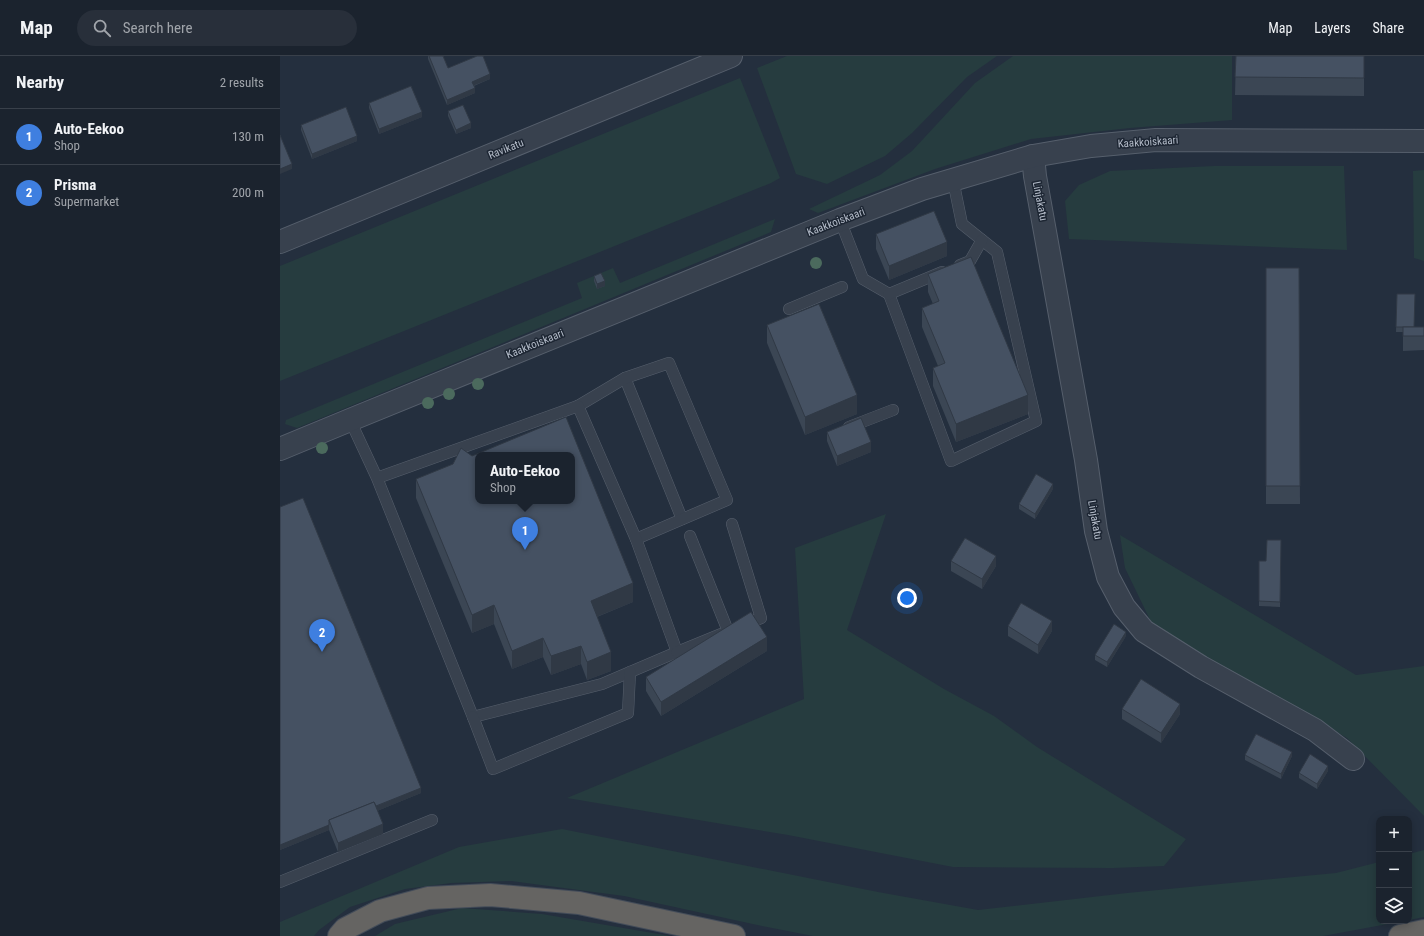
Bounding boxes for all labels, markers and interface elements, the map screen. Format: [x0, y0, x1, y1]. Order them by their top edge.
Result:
search box [77, 10, 357, 46]
text: Map [20, 16, 53, 39]
icon: search [91, 17, 113, 39]
text: Search here [123, 19, 193, 37]
text: Map [1268, 20, 1292, 36]
text: Layers [1314, 20, 1351, 36]
text: Share [1373, 20, 1404, 36]
text: Nearby [16, 72, 64, 92]
text: 2 results [220, 75, 264, 90]
text: Auto-Eekoo [54, 120, 124, 138]
text: 1 [26, 129, 32, 144]
text: 130 m [232, 129, 264, 144]
street label: Kaakkoiskaari [1117, 133, 1179, 151]
street label: Ravikatu [486, 136, 526, 162]
text: Shop [54, 138, 80, 153]
text: Prisma [54, 176, 96, 194]
street label: Linjakatu [1030, 180, 1050, 222]
text: 2 [26, 185, 32, 200]
text: 200 m [232, 185, 264, 200]
text: Supermarket [54, 194, 119, 209]
street label: Kaakkoiskaari [805, 205, 867, 239]
street label: Kaakkoiskaari [504, 327, 566, 361]
popup [475, 452, 575, 504]
text: Auto-Eekoo [490, 462, 560, 480]
text: Shop [490, 480, 516, 495]
street label: Linjakatu [1085, 499, 1105, 541]
pin: 1 [512, 517, 538, 550]
your location [897, 588, 917, 608]
pin: 2 [309, 619, 335, 652]
map controls [1376, 816, 1412, 924]
button: + [1376, 816, 1412, 852]
button: − [1376, 852, 1412, 888]
button: layers [1376, 888, 1412, 924]

